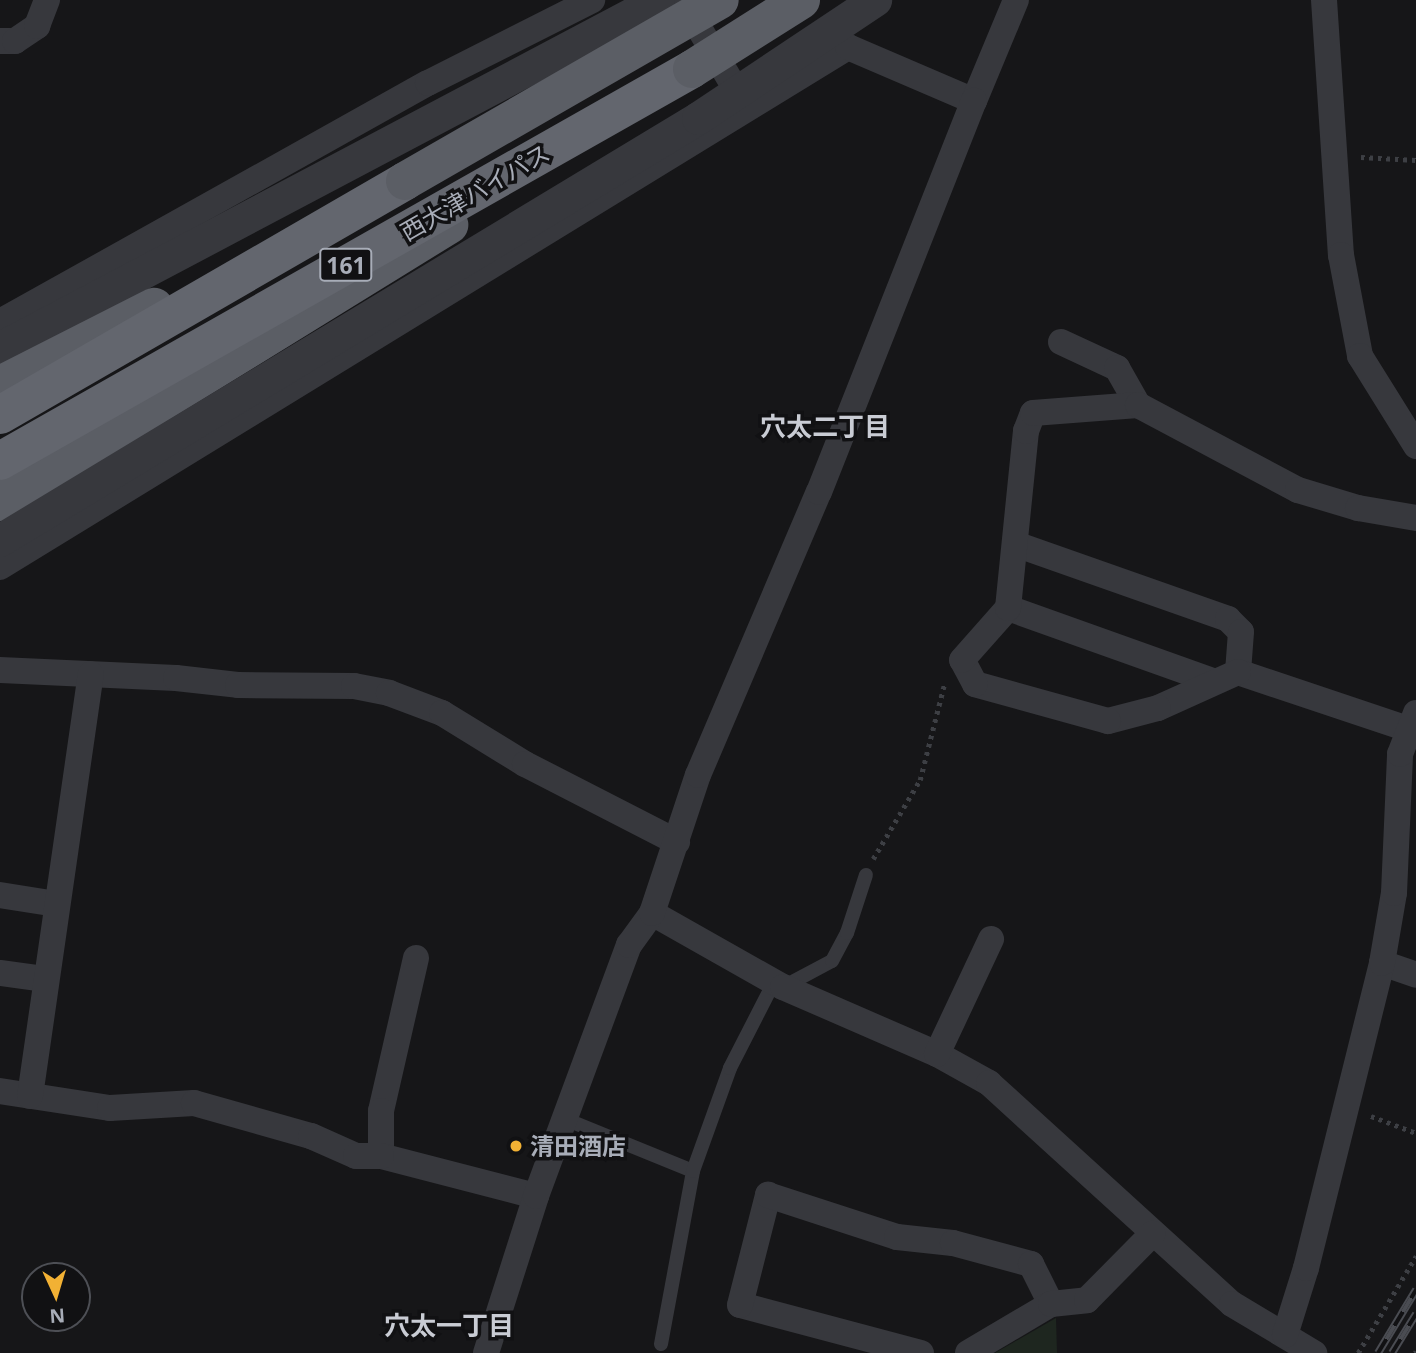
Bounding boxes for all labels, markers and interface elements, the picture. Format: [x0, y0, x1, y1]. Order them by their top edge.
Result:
street label: 西大津バイパス [395, 138, 555, 246]
road number: 161 [318, 246, 374, 284]
district label: 穴太二丁目 [760, 411, 890, 443]
place label: 清田酒店 [530, 1132, 626, 1160]
marker: 清田酒店 [508, 1138, 524, 1154]
north arrow [21, 1262, 91, 1332]
text: N [49, 1302, 66, 1329]
district label: 穴太一丁目 [384, 1310, 514, 1342]

